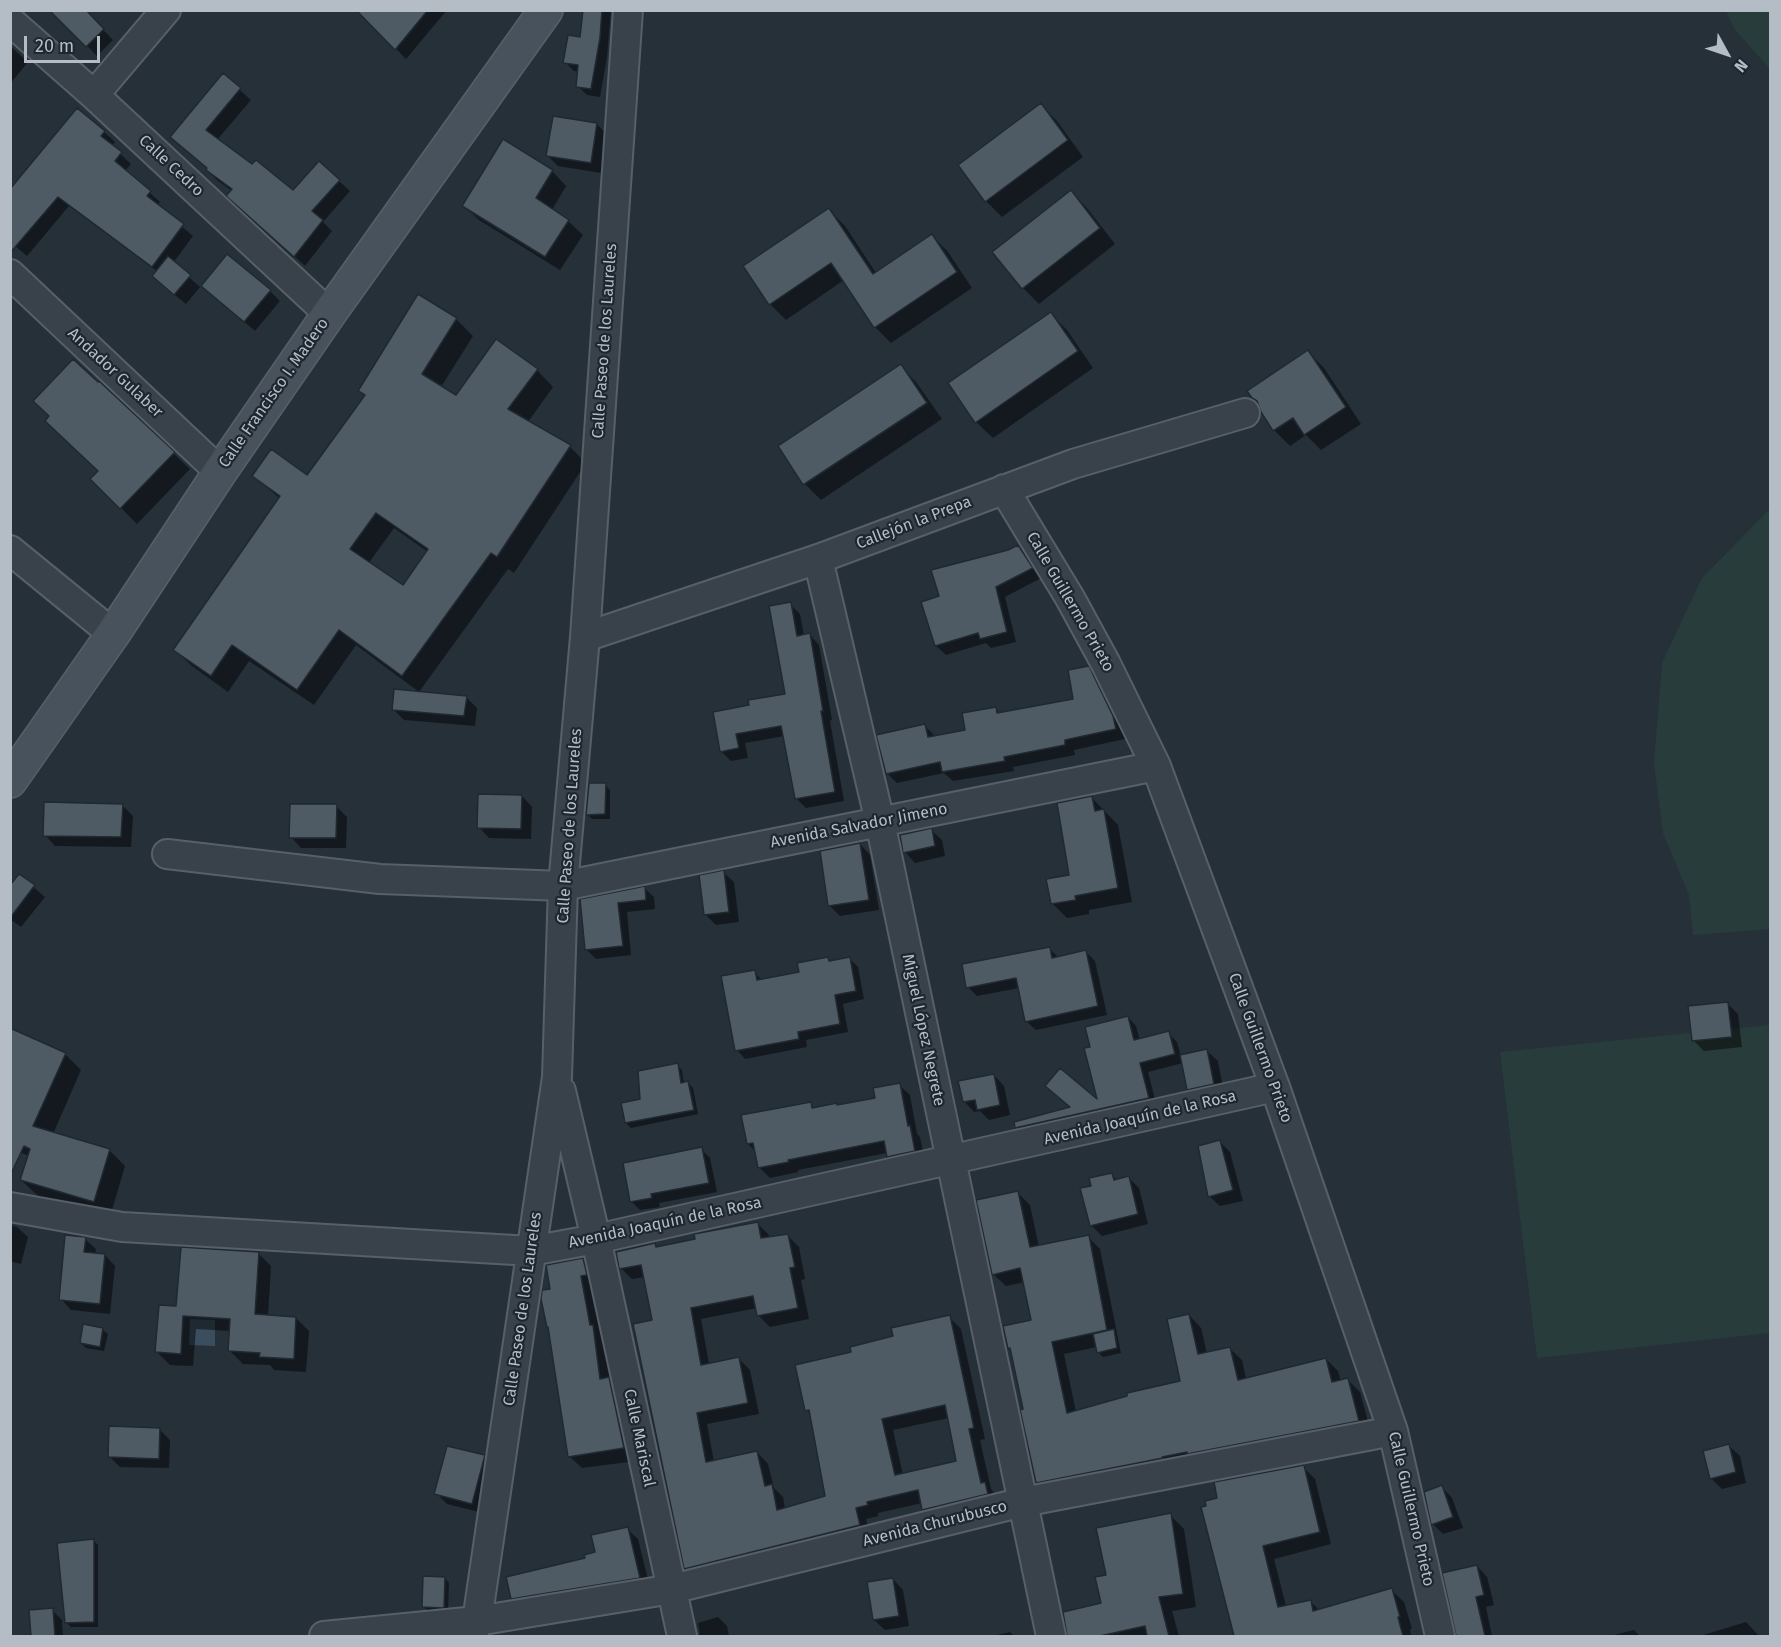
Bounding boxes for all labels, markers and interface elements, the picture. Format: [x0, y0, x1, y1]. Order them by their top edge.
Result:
scale bar [27, 24, 104, 62]
north arrow [1697, 24, 1757, 84]
text: 20 m [35, 35, 74, 57]
text: N [1730, 56, 1752, 76]
street label: Calle Cedro [135, 131, 207, 201]
street label: Calle Paseo de los Laureles [589, 243, 621, 439]
street label: Calle Francisco I. Madero [215, 314, 333, 472]
street label: Andador Gulaber [63, 324, 167, 422]
street label: Callejón la Prepa [854, 492, 974, 554]
street label: Calle Guillermo Prieto [1022, 529, 1118, 675]
street label: Calle Paseo de los Laureles [554, 728, 586, 924]
street label: Avenida Salvador Jimeno [769, 799, 949, 853]
street label: Miguel López Negrete [897, 952, 949, 1108]
street label: Calle Guillermo Prieto [1224, 970, 1296, 1126]
street label: Avenida Joaquín de la Rosa [1042, 1087, 1238, 1149]
street label: Avenida Joaquín de la Rosa [567, 1193, 763, 1253]
street label: Calle Paseo de los Laureles [500, 1211, 546, 1407]
street label: Calle Mariscal [619, 1387, 659, 1489]
street label: Calle Guillermo Prieto [1384, 1430, 1438, 1588]
street label: Avenida Churubusco [861, 1497, 1009, 1551]

